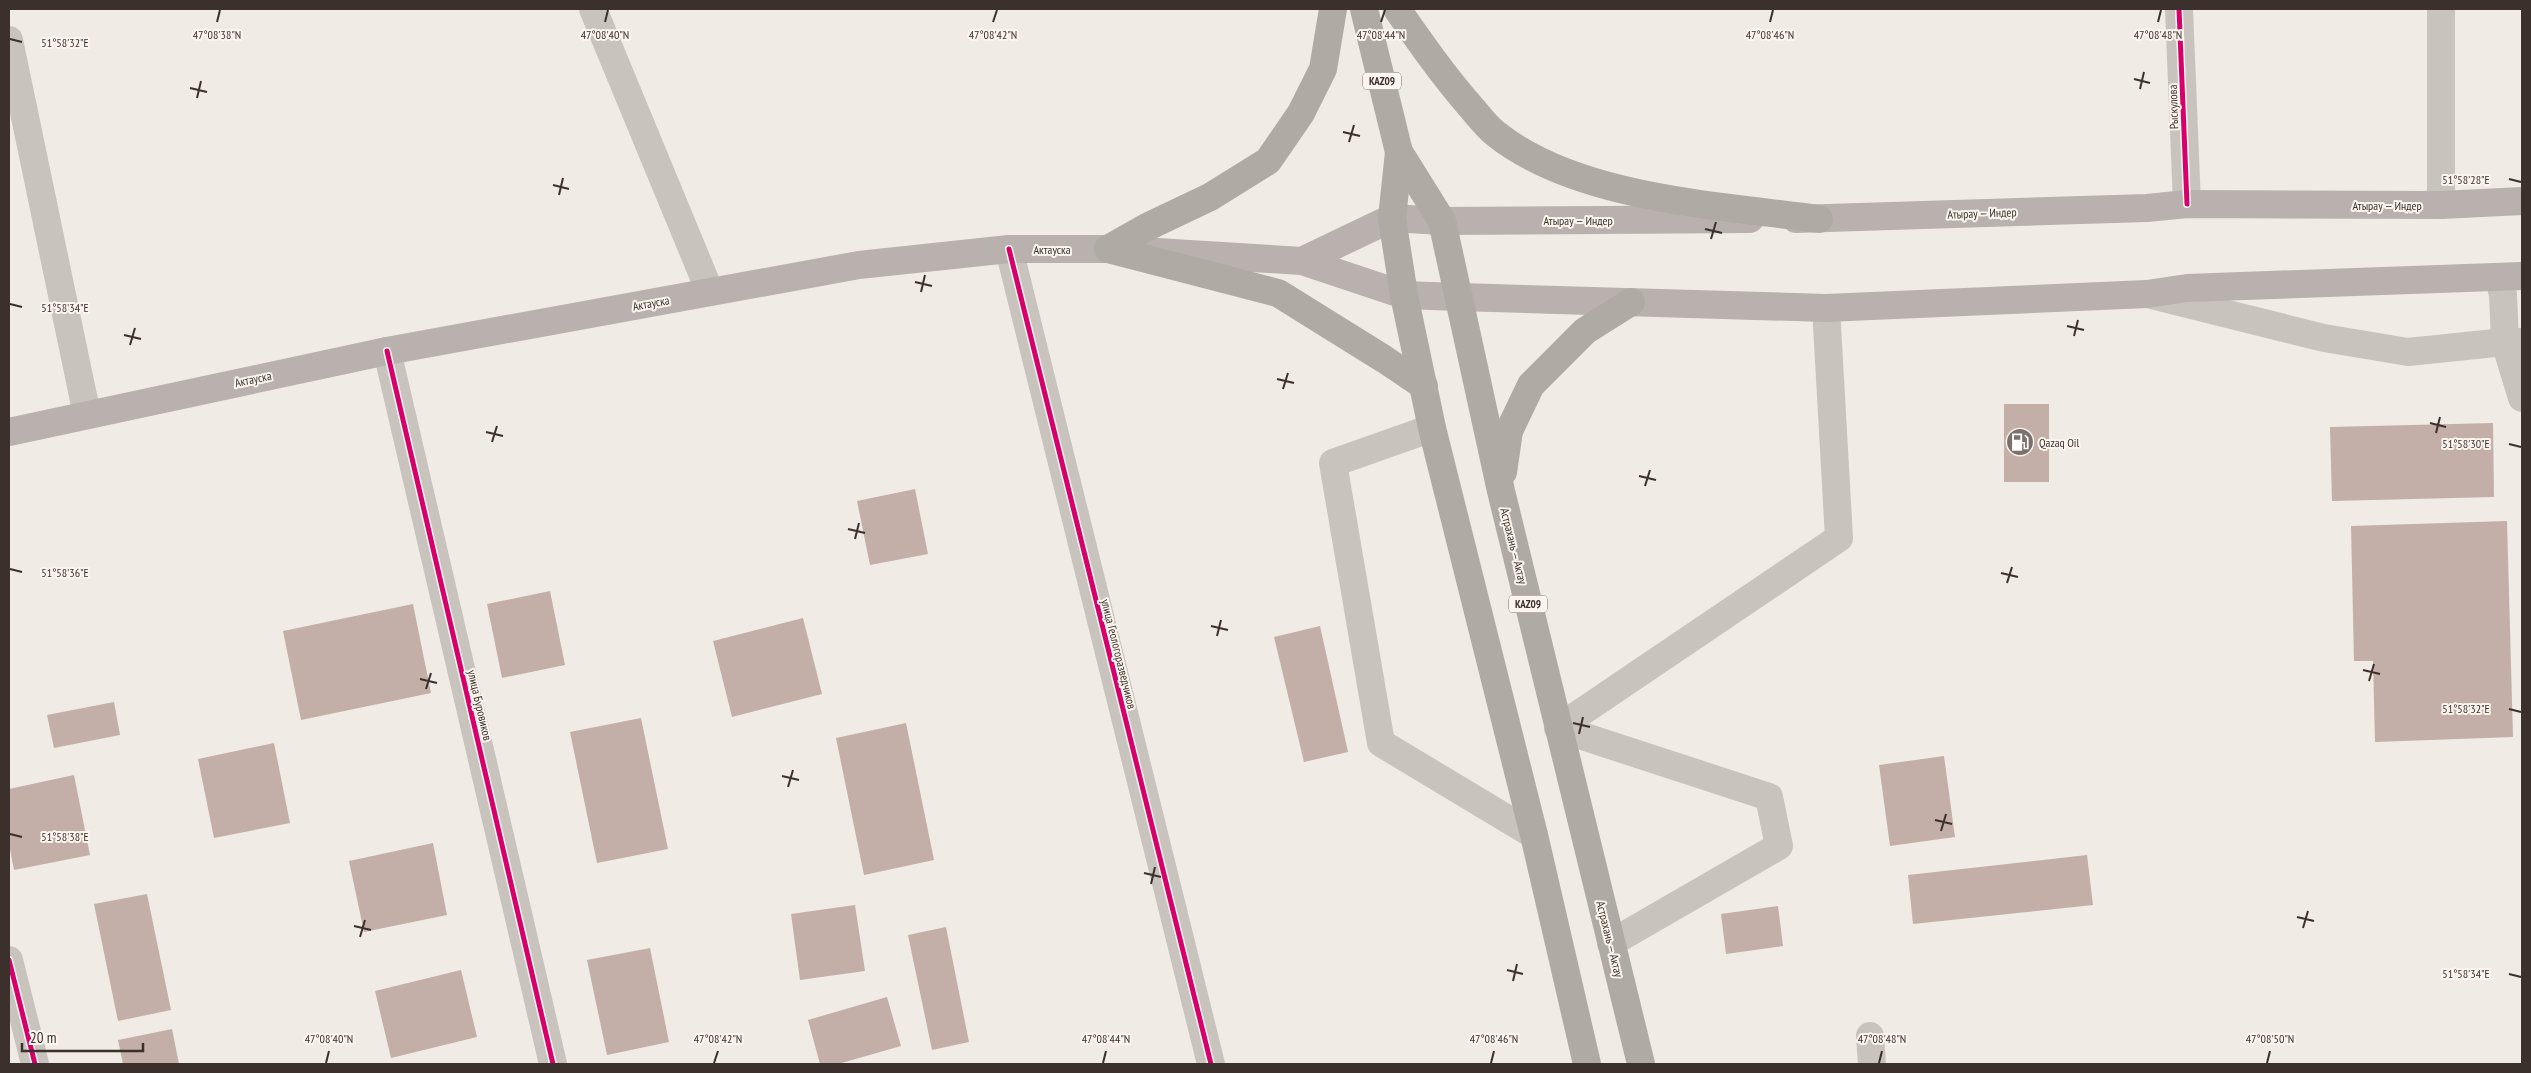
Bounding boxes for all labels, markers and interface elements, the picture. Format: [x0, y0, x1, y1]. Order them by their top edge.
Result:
text: 47°08'38"N [193, 27, 241, 42]
text: 47°08'40"N [581, 27, 629, 42]
text: 47°08'42"N [969, 27, 1017, 42]
text: 47°08'44"N [1357, 27, 1405, 42]
text: 47°08'46"N [1746, 27, 1794, 42]
text: 47°08'48"N [2134, 27, 2182, 42]
text: 51°58'32"E [41, 35, 89, 50]
road number: KAZ09 [1363, 72, 1401, 90]
street label: Рыскулова [2165, 84, 2181, 130]
text: 51°58'28"E [2442, 172, 2490, 187]
street label: Атырау — Индер [2352, 198, 2422, 213]
street label: Атырау — Индер [1947, 204, 2017, 222]
street label: Атырау — Индер [1543, 213, 1613, 228]
street label: Актауска [1033, 242, 1071, 257]
street label: Актауска [631, 292, 671, 314]
text: 51°58'34"E [41, 300, 89, 315]
street label: Актауска [233, 368, 273, 390]
fuel station icon: Qazaq Oil [2005, 427, 2035, 457]
place label: Qazaq Oil [2039, 435, 2079, 450]
text: 51°58'30"E [2442, 436, 2490, 451]
street label: Астрахань — Актау [1497, 506, 1531, 586]
text: 51°58'36"E [41, 565, 89, 580]
road number: KAZ09 [1509, 596, 1547, 612]
street label: улица Геологоразведчиков [1098, 597, 1140, 711]
street label: улица Буровиков [465, 668, 495, 742]
text: 51°58'32"E [2442, 701, 2490, 716]
text: 51°58'38"E [41, 829, 89, 844]
street label: Астрахань — Актау [1593, 899, 1627, 979]
text: 51°58'34"E [2442, 966, 2490, 981]
scale bar [22, 1020, 144, 1052]
text: 20 m [30, 1028, 56, 1047]
text: 47°08'40"N [305, 1031, 353, 1046]
text: 47°08'42"N [694, 1031, 742, 1046]
text: 47°08'44"N [1082, 1031, 1130, 1046]
text: 47°08'46"N [1470, 1031, 1518, 1046]
text: 47°08'48"N [1858, 1031, 1906, 1046]
text: 47°08'50"N [2246, 1031, 2294, 1046]

